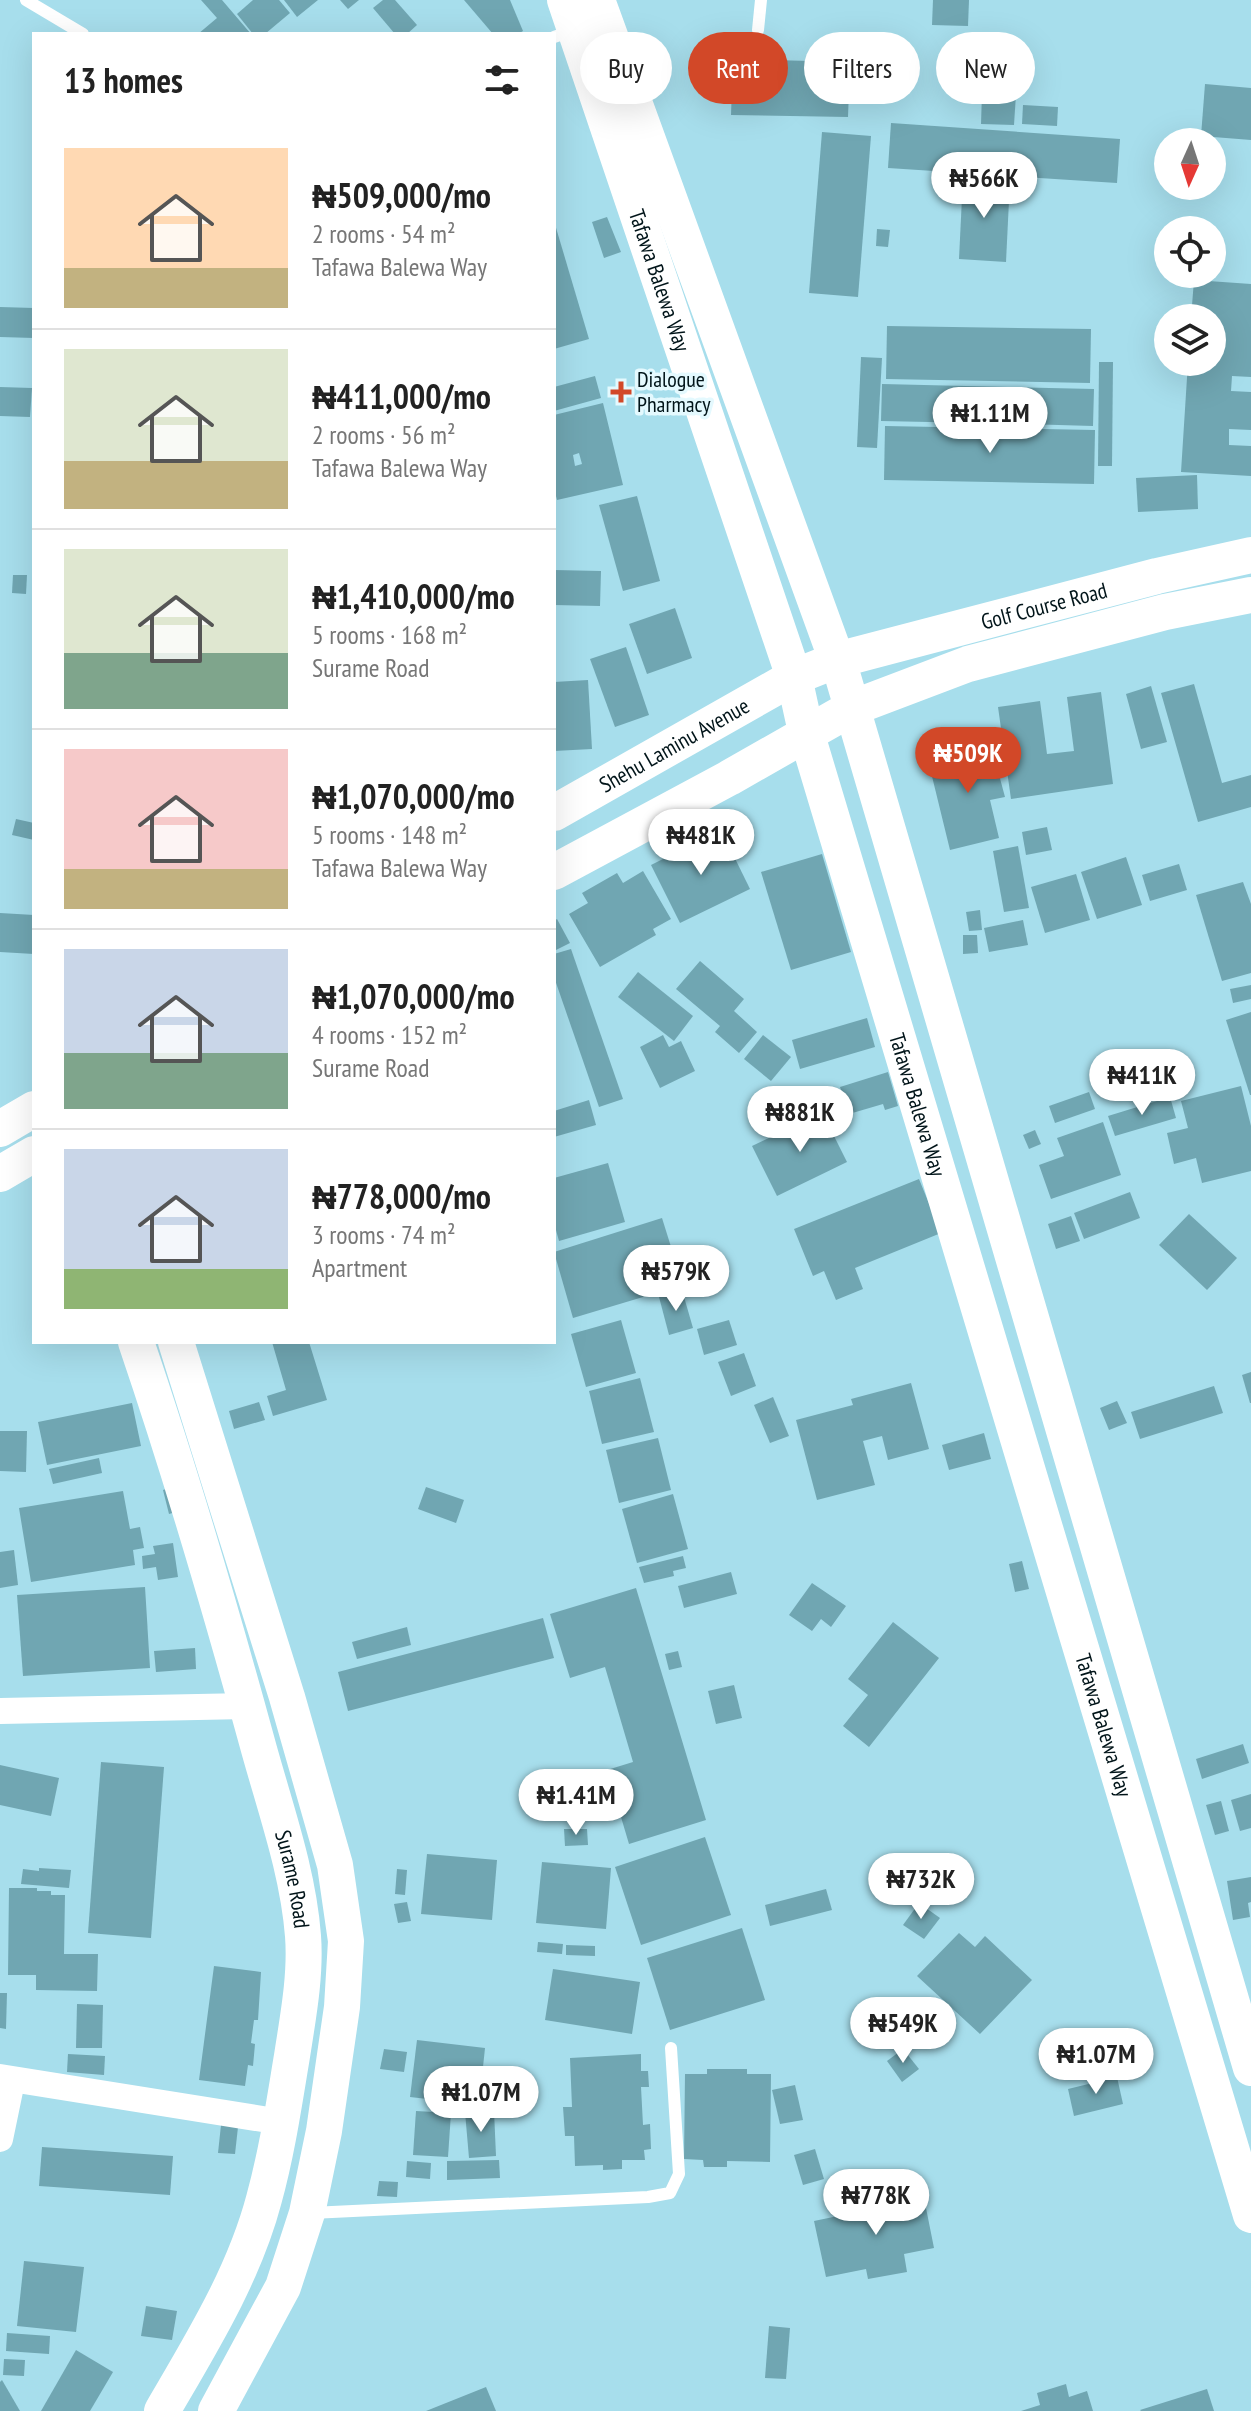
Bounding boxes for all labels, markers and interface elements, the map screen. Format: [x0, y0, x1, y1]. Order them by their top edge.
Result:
chip: Buy [580, 32, 672, 104]
chip: Rent [688, 32, 788, 104]
chip: Filters [804, 32, 920, 104]
chip: New [936, 32, 1035, 104]
text: 13 homes [64, 58, 183, 102]
icon: filters [480, 58, 524, 102]
north arrow [1154, 128, 1226, 200]
map controls [1154, 128, 1226, 376]
pin: ₦566K [928, 152, 1040, 220]
text: ₦566K [949, 161, 1019, 194]
text: ₦509,000/mo [312, 173, 491, 217]
icon: home [128, 180, 224, 276]
street label: Tafawa Balewa Way [623, 206, 697, 356]
button: locate [1154, 216, 1226, 288]
text: 2 rooms · 54 m² [312, 217, 456, 250]
text: Tafawa Balewa Way [312, 250, 487, 283]
button: layers [1154, 304, 1226, 376]
place label: Dialogue Pharmacy [637, 365, 711, 418]
text: ₦411,000/mo [312, 374, 491, 418]
icon: home [128, 381, 224, 477]
marker: Dialogue Pharmacy [612, 383, 630, 401]
pin: ₦1.11M [925, 387, 1055, 455]
text: ₦1.11M [951, 396, 1029, 429]
text: 2 rooms · 56 m² [312, 418, 456, 451]
text: Tafawa Balewa Way [312, 451, 487, 484]
text: ₦1,410,000/mo [312, 574, 515, 618]
street label: Golf Course Road [978, 576, 1110, 636]
icon: home [128, 581, 224, 677]
text: 5 rooms · 168 m² [312, 618, 467, 651]
text: Surame Road [312, 651, 429, 684]
street label: Shehu Laminu Avenue [594, 691, 754, 799]
pin: ₦509K [912, 727, 1024, 795]
text: ₦509K [933, 736, 1003, 769]
text: ₦1,070,000/mo [312, 774, 515, 818]
icon: home [128, 781, 224, 877]
pin: ₦481K [645, 809, 757, 877]
text: 5 rooms · 148 m² [312, 818, 467, 851]
text: ₦481K [666, 818, 736, 851]
text: Tafawa Balewa Way [312, 851, 487, 884]
text: ₦1,070,000/mo [312, 974, 515, 1018]
icon: home [128, 981, 224, 1077]
text: 4 rooms · 152 m² [312, 1018, 467, 1051]
street label: Tafawa Balewa Way [883, 1030, 953, 1180]
pin: ₦411K [1086, 1049, 1198, 1117]
text: Surame Road [312, 1051, 429, 1084]
text: ₦411K [1107, 1058, 1177, 1091]
pin: ₦881K [744, 1086, 856, 1154]
text: ₦881K [765, 1095, 835, 1128]
text: ₦778,000/mo [312, 1174, 491, 1218]
icon: home [128, 1181, 224, 1277]
text: 3 rooms · 74 m² [312, 1218, 456, 1251]
pin: ₦579K [620, 1245, 732, 1313]
text: Apartment [312, 1251, 407, 1284]
text: ₦579K [641, 1254, 711, 1287]
street label: Tafawa Balewa Way [1069, 1650, 1139, 1801]
pin: ₦1.41M [511, 1769, 641, 1837]
text: ₦1.41M [537, 1778, 615, 1811]
street label: Surame Road [269, 1827, 316, 1930]
pin: ₦732K [865, 1853, 977, 1921]
text: ₦732K [886, 1862, 956, 1895]
pin: ₦549K [847, 1997, 959, 2065]
text: ₦549K [868, 2006, 938, 2039]
pin: ₦1.07M [1031, 2028, 1161, 2096]
text: ₦1.07M [1057, 2037, 1135, 2070]
pin: ₦1.07M [416, 2066, 546, 2134]
text: ₦1.07M [442, 2075, 520, 2108]
pin: ₦778K [820, 2169, 932, 2237]
text: ₦778K [841, 2178, 911, 2211]

